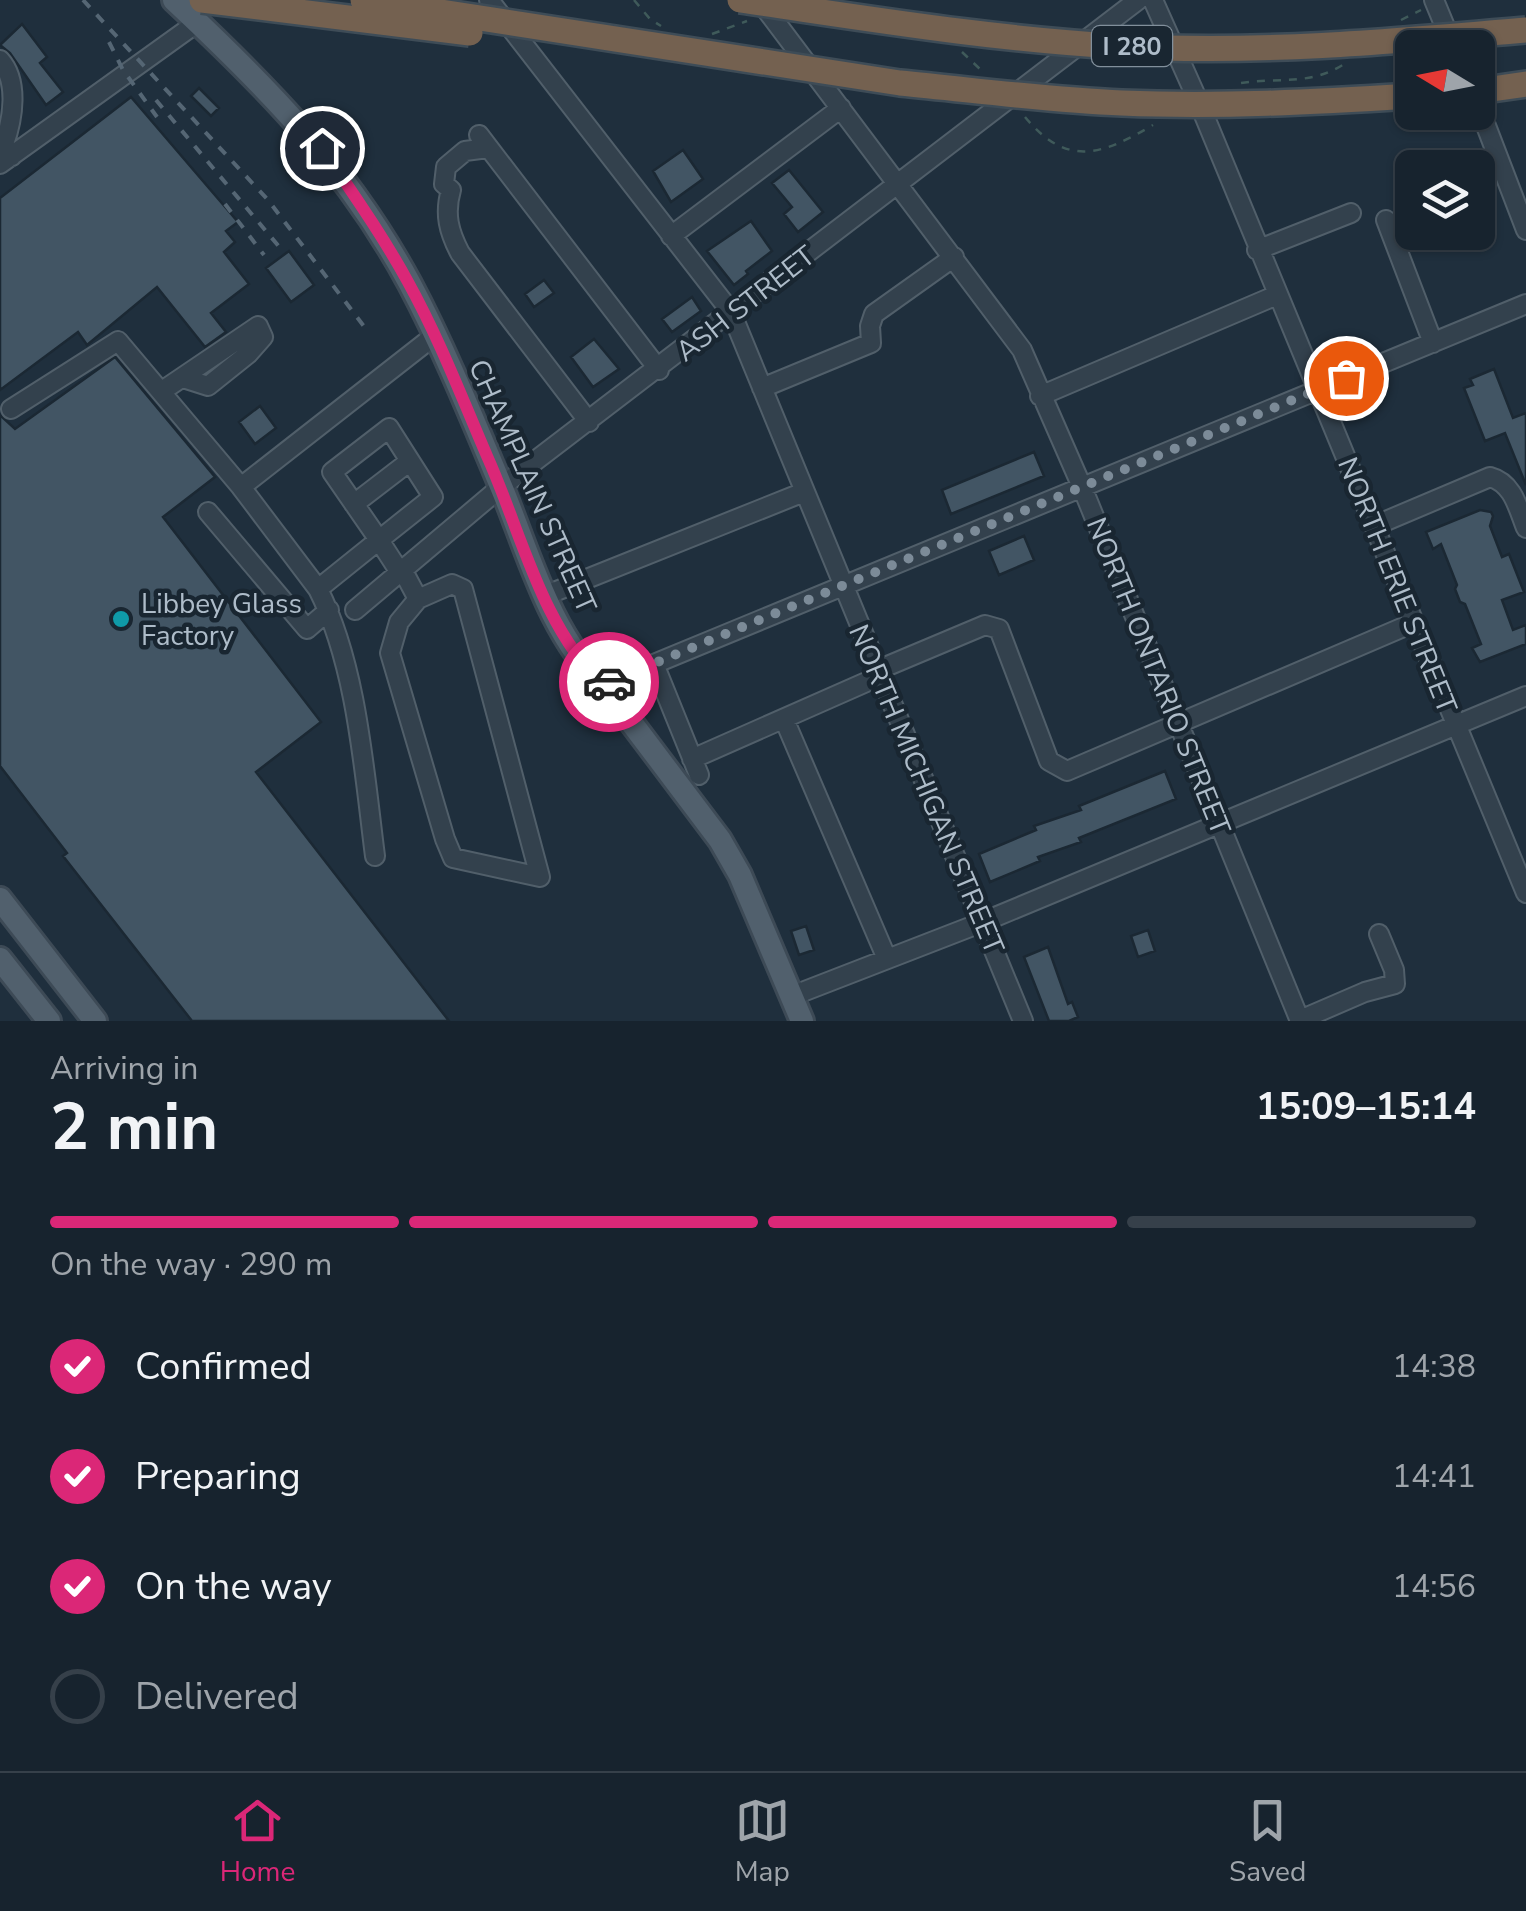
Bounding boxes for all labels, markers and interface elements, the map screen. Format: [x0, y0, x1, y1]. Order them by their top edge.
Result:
road number: I 280 [1092, 26, 1172, 66]
north arrow [1395, 30, 1495, 130]
map controls [1395, 30, 1495, 250]
pin [280, 106, 365, 191]
icon: home [295, 121, 350, 176]
button: layers [1395, 150, 1495, 250]
street label: ASH STREET [668, 237, 823, 370]
pin [1304, 336, 1389, 421]
icon: bag [1319, 351, 1374, 406]
street label: CHAMPLAIN STREET [459, 354, 605, 619]
street label: NORTH ERIE STREET [1328, 452, 1466, 719]
street label: NORTH ONTARIO STREET [1077, 512, 1239, 841]
place label: Libbey Glass Factory [141, 585, 302, 655]
marker: Libbey Glass Factory [110, 608, 132, 630]
street label: NORTH MICHIGAN STREET [839, 619, 1013, 960]
courier [559, 632, 659, 732]
icon: car [582, 655, 637, 710]
text: Arriving in [50, 1047, 198, 1090]
text: 15:09–15:14 [1256, 1081, 1476, 1132]
text: 2 min [50, 1083, 218, 1172]
text: On the way · 290 m [50, 1243, 332, 1286]
icon: check [50, 1339, 105, 1394]
text: Confirmed [135, 1341, 312, 1392]
text: 14:38 [1392, 1345, 1476, 1388]
icon: check [50, 1449, 105, 1504]
text: Preparing [135, 1451, 301, 1502]
text: 14:41 [1392, 1455, 1476, 1498]
icon: check [50, 1559, 105, 1614]
text: On the way [135, 1561, 331, 1612]
text: 14:56 [1392, 1565, 1476, 1608]
text: Delivered [135, 1671, 299, 1722]
tab: Home [220, 1793, 295, 1891]
tab: Map [735, 1793, 790, 1891]
tab: Saved [1229, 1793, 1306, 1891]

